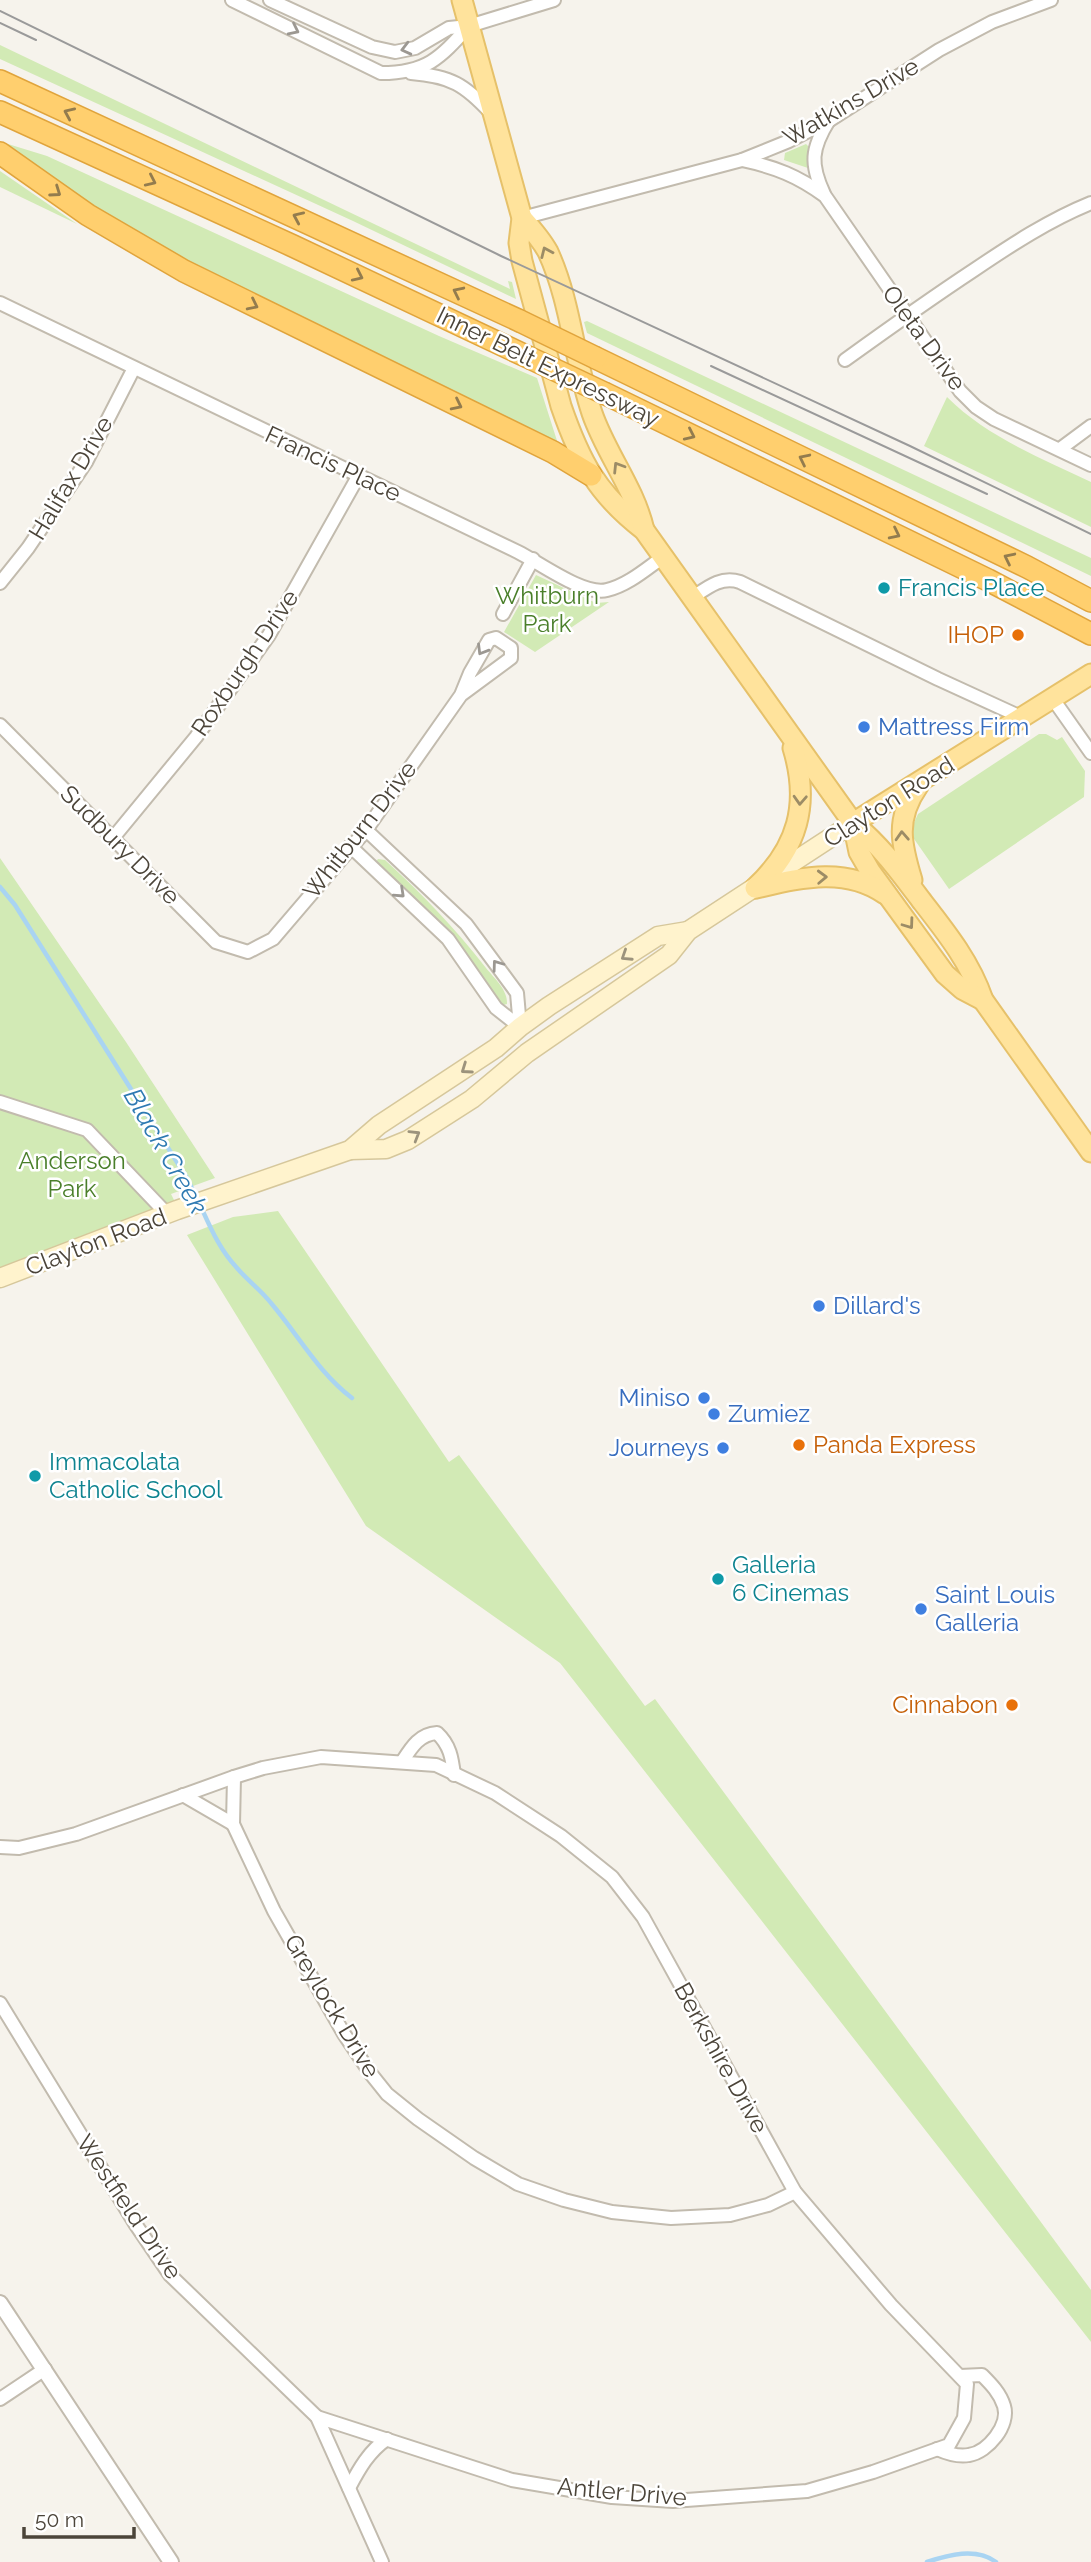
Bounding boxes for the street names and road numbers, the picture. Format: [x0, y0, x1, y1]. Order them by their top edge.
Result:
street label: Watkins Drive [778, 51, 924, 152]
street label: Oleta Drive [877, 279, 972, 396]
street label: Inner Belt Expressway [432, 300, 664, 433]
street label: Halifax Drive [22, 411, 119, 545]
street label: Francis Place [261, 419, 406, 508]
street label: Roxburgh Drive [185, 584, 304, 741]
street label: Clayton Road [818, 750, 959, 853]
street label: Whitburn Drive [297, 755, 423, 905]
street label: Sudbury Drive [55, 779, 186, 910]
street label: Clayton Road [21, 1201, 170, 1282]
street label: Greylock Drive [278, 1929, 387, 2083]
street label: Berkshire Drive [668, 1977, 775, 2138]
street label: Westfield Drive [70, 2129, 188, 2285]
street label: Antler Drive [556, 2471, 688, 2512]

